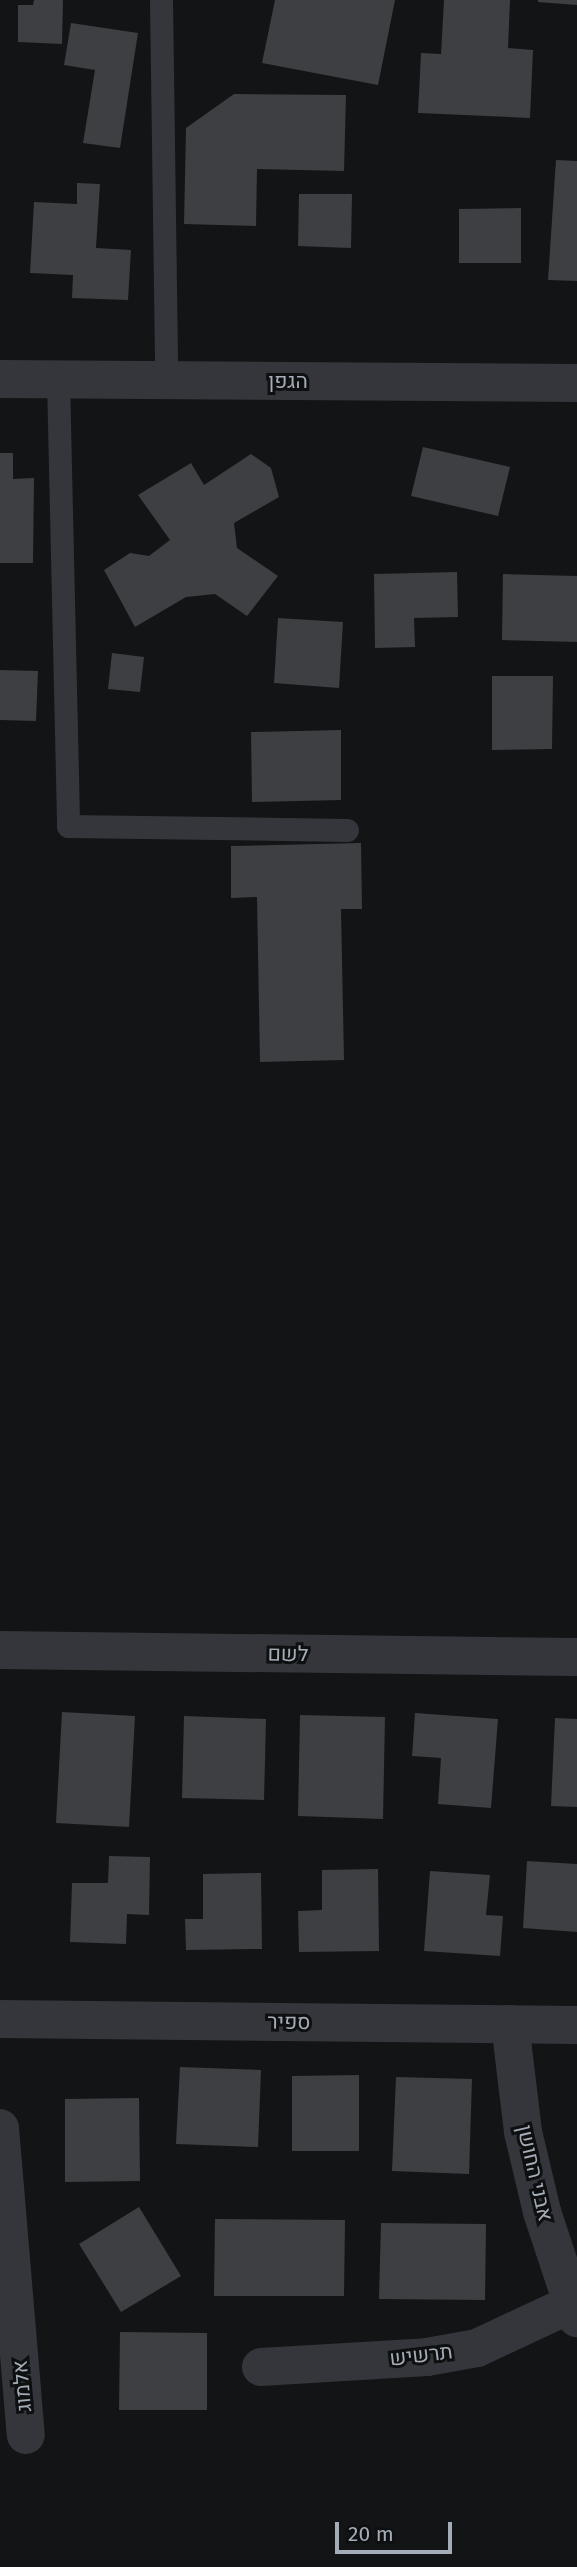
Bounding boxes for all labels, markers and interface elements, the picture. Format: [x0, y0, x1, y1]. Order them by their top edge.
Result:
street label: הגפן [268, 368, 308, 394]
street label: לשם [267, 1641, 309, 1667]
street label: ספיר [267, 2009, 311, 2035]
street label: אבני החושן [512, 2122, 558, 2224]
street label: תרשיש [388, 2339, 454, 2371]
street label: אלמוג [7, 2359, 37, 2413]
scale bar [339, 2508, 456, 2552]
text: 20 m [348, 2521, 394, 2547]

